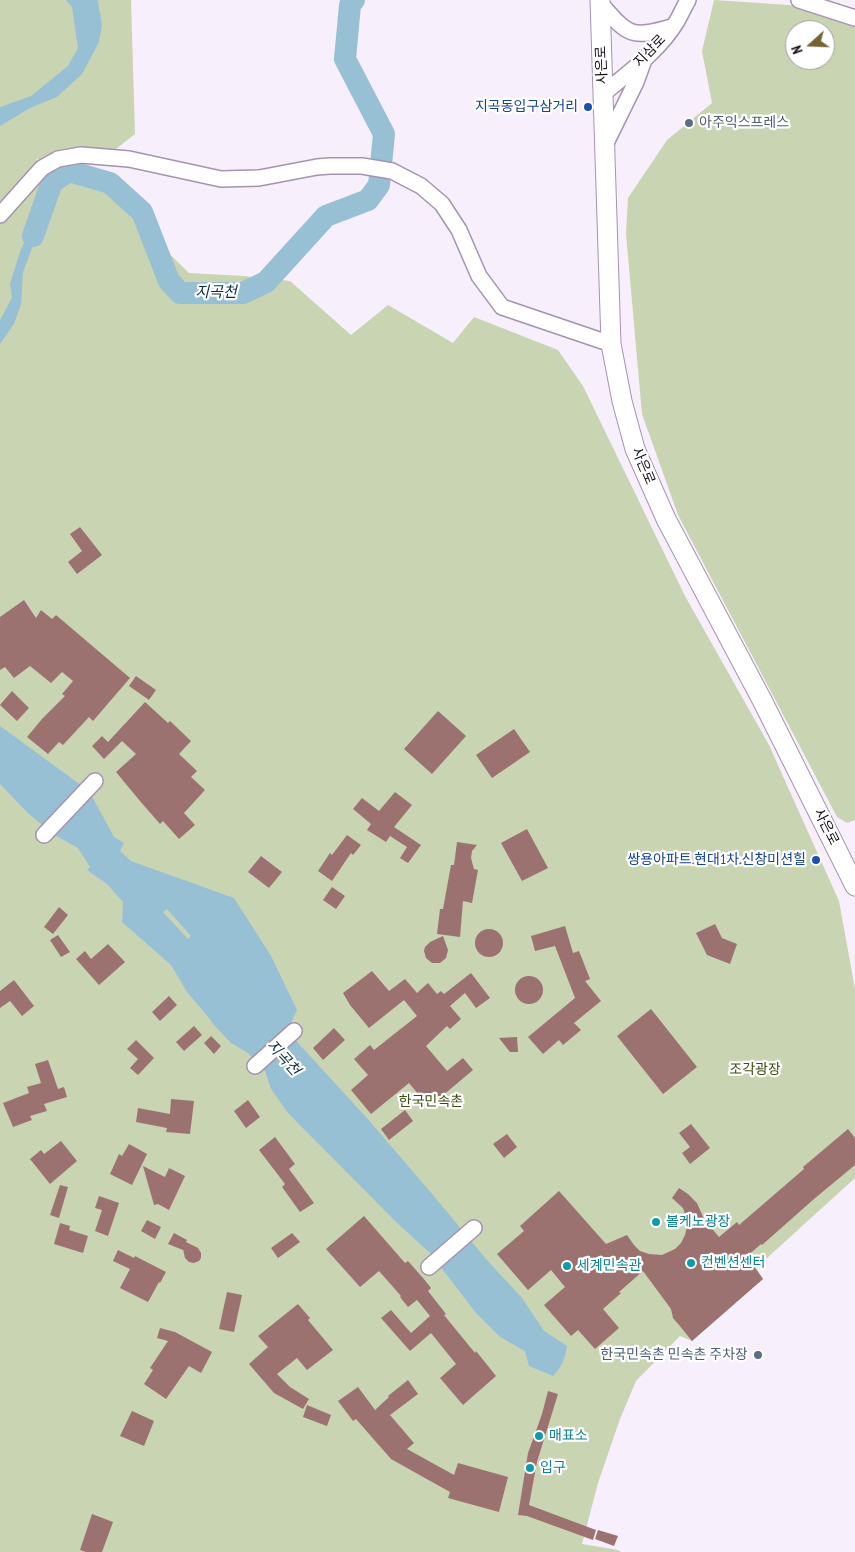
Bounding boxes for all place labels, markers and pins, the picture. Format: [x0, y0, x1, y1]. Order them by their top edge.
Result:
place label: 지곡동입구삼거리 [475, 99, 578, 115]
marker: 지곡동입구삼거리 [582, 101, 594, 113]
place label: 아주익스프레스 [699, 115, 789, 131]
marker: 아주익스프레스 [683, 117, 695, 129]
place label: 쌍용아파트.현대1차.신창미션힐 [627, 852, 806, 868]
marker: 쌍용아파트.현대1차.신창미션힐 [810, 854, 822, 866]
place label: 볼케노광장 [666, 1214, 730, 1230]
marker: 볼케노광장 [650, 1216, 662, 1228]
place label: 컨벤션센터 [701, 1255, 765, 1271]
marker: 컨벤션센터 [685, 1257, 697, 1269]
place label: 세계민속관 [577, 1258, 641, 1274]
marker: 세계민속관 [561, 1260, 573, 1272]
place label: 한국민속촌 민속촌 주차장 [600, 1347, 748, 1363]
marker: 한국민속촌 민속촌 주차장 [752, 1349, 764, 1361]
place label: 매표소 [549, 1428, 588, 1444]
marker: 매표소 [533, 1430, 545, 1442]
place label: 입구 [540, 1460, 566, 1476]
marker: 입구 [524, 1462, 536, 1474]

